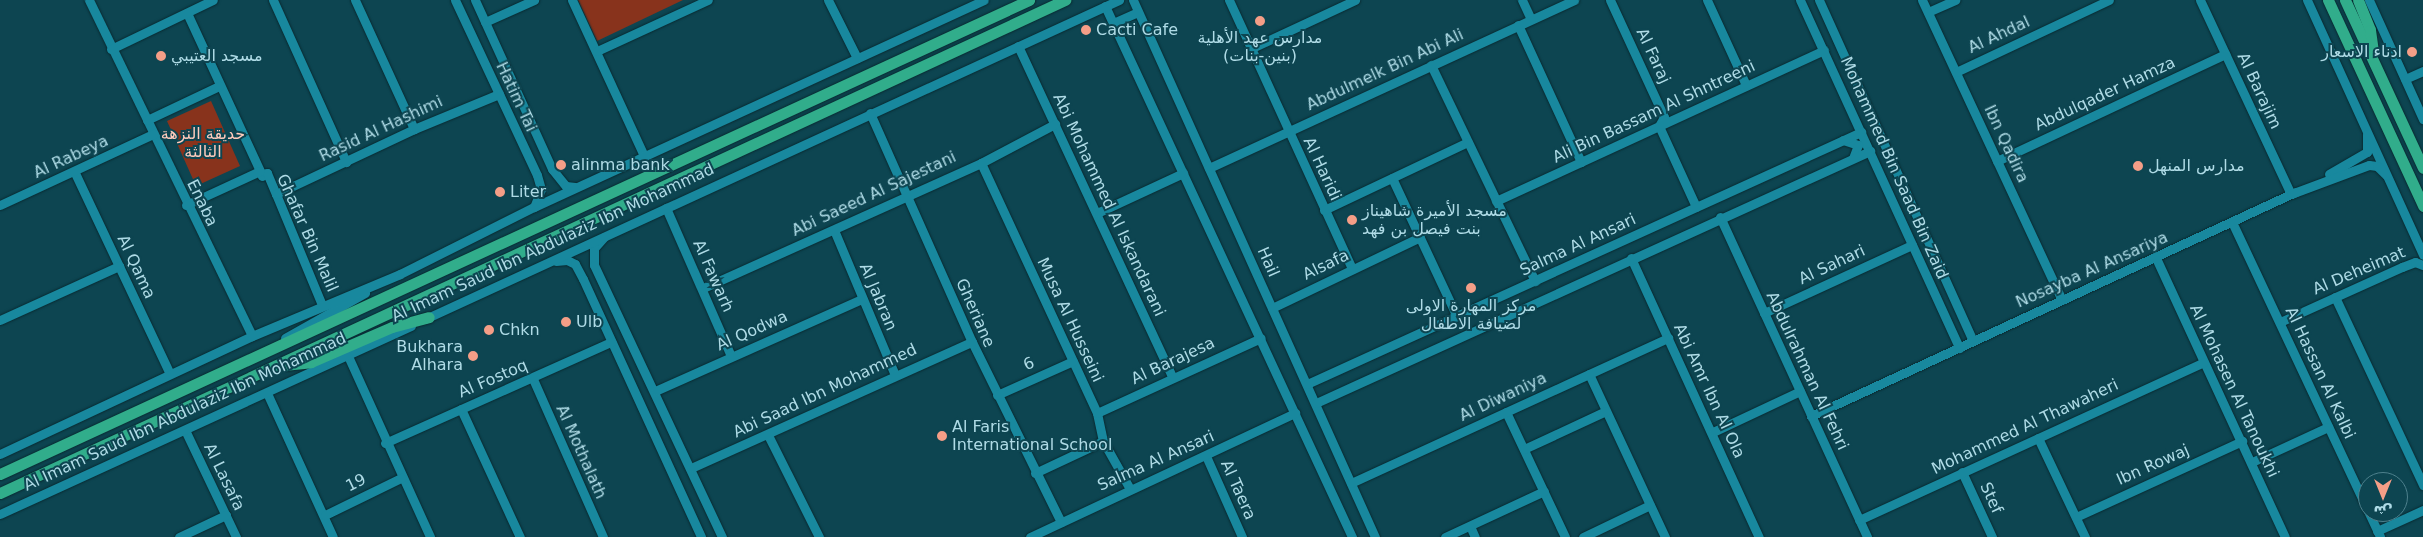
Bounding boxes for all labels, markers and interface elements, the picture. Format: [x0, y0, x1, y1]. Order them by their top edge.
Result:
street label: Al Ahdal [1965, 12, 2033, 58]
marker: مدارس عهد الأهلية (بنين-بنات) [1254, 15, 1266, 27]
place label: Cacti Cafe [1096, 20, 1178, 40]
marker: Cacti Cafe [1080, 24, 1092, 36]
street label: Abdulmelk Bin Abi Ali [1303, 25, 1467, 115]
street label: Al Faraj [1632, 25, 1674, 87]
place label: مدارس عهد الأهلية (بنين-بنات) [1198, 28, 1322, 66]
place label: ادناء الاسعار [2321, 42, 2402, 62]
place label: مسجد العتيبي [171, 46, 263, 66]
marker: ادناء الاسعار [2406, 46, 2418, 58]
marker: مسجد العتيبي [155, 50, 167, 62]
street label: Al Barajim [2233, 50, 2285, 132]
street label: Abdulqader Hamza [2032, 53, 2178, 135]
street label: Mohammed Bin Saad Bin Zaid [1836, 54, 1952, 282]
street label: Ali Bin Bassam Al Shntreeni [1550, 57, 1758, 167]
street label: Hatim Tai [492, 59, 540, 135]
street label: Abi Mohammed Al Iskandarani [1049, 90, 1169, 320]
street label: Rasid Al Hashimi [316, 92, 446, 166]
street label: Ibn Qadira [1980, 102, 2032, 186]
park label: حديقة النزهة الثالثة [161, 124, 245, 162]
street label: Al Rabeya [31, 131, 111, 183]
street label: Al Haridi [1299, 134, 1345, 204]
street label: Abi Saeed Al Sajestani [789, 147, 959, 241]
place label: alinma bank [571, 155, 670, 175]
place label: مدارس المنهل [2148, 156, 2245, 176]
marker: alinma bank [555, 159, 567, 171]
street label: Al Imam Saud Ibn Abdulaziz Ibn Mohammad [389, 160, 717, 326]
marker: مدارس المنهل [2132, 160, 2144, 172]
street label: Ghafar Bin Malil [272, 171, 342, 295]
street label: Enaba [182, 176, 222, 230]
place label: Liter [510, 182, 546, 202]
marker: Liter [494, 186, 506, 198]
place label: مسجد الأميرة شاهيناز بنت فيصل بن فهد [1362, 201, 1507, 239]
street label: Salma Al Ansari [1517, 210, 1639, 280]
marker: مسجد الأميرة شاهيناز بنت فيصل بن فهد [1346, 214, 1358, 226]
street label: Nosayba Al Ansariya [2013, 228, 2171, 312]
street label: Al Qama [113, 232, 159, 302]
street label: Al Fawarh [689, 237, 737, 315]
street label: Al Sahari [1796, 241, 1868, 289]
street label: Al Deheimat [2310, 243, 2408, 299]
street label: Hail [1253, 244, 1283, 280]
street label: Alsafa [1300, 246, 1352, 284]
street label: Musa Al Husseini [1033, 255, 1107, 385]
street label: Al Jabran [855, 260, 901, 334]
street label: Gheriane [951, 276, 999, 350]
marker: مركز المهارة الاولى لضيافة الاطفال [1465, 282, 1477, 294]
street label: Abdulrahman Al Fehri [1762, 289, 1852, 453]
place label: مركز المهارة الاولى لضيافة الاطفال [1406, 296, 1536, 334]
street label: Al Mohasen Al Tanoukhi [2185, 301, 2283, 481]
street label: Al Hassan Al Kalbi [2281, 304, 2359, 442]
street label: Al Qodwa [713, 307, 791, 355]
place label: Ulb [576, 312, 602, 332]
marker: Ulb [560, 316, 572, 328]
place label: Chkn [499, 320, 540, 340]
street label: Abi Amr Ibn Al Ola [1669, 321, 1749, 461]
marker: Chkn [483, 324, 495, 336]
street label: Al Imam Saud Ibn Abdulaziz Ibn Mohammad [21, 329, 349, 495]
street label: Al Barajesa [1128, 333, 1218, 389]
place label: Bukhara Alhara [396, 337, 463, 375]
street label: Abi Saad Ibn Mohammed [730, 340, 920, 442]
marker: Bukhara Alhara [467, 350, 479, 362]
street label: 6 [1020, 353, 1038, 375]
street label: Al Fostoq [455, 356, 531, 402]
street label: Al Diwaniya [1456, 368, 1550, 426]
street label: Mohammed Al Thawaheri [1929, 375, 2121, 479]
street label: Al Mothalath [552, 402, 610, 502]
place label: Al Faris International School [952, 417, 1112, 455]
street label: Salma Al Ansari [1095, 427, 1217, 495]
marker: Al Faris International School [936, 430, 948, 442]
street label: Al Lasafa [199, 440, 249, 514]
street label: Ibn Rowaj [2114, 440, 2192, 490]
street label: Al Taera [1216, 457, 1260, 523]
street label: 19 [343, 470, 369, 496]
north arrow [2358, 472, 2408, 522]
street label: Stef [1976, 479, 2006, 517]
text: ش [2373, 503, 2393, 519]

